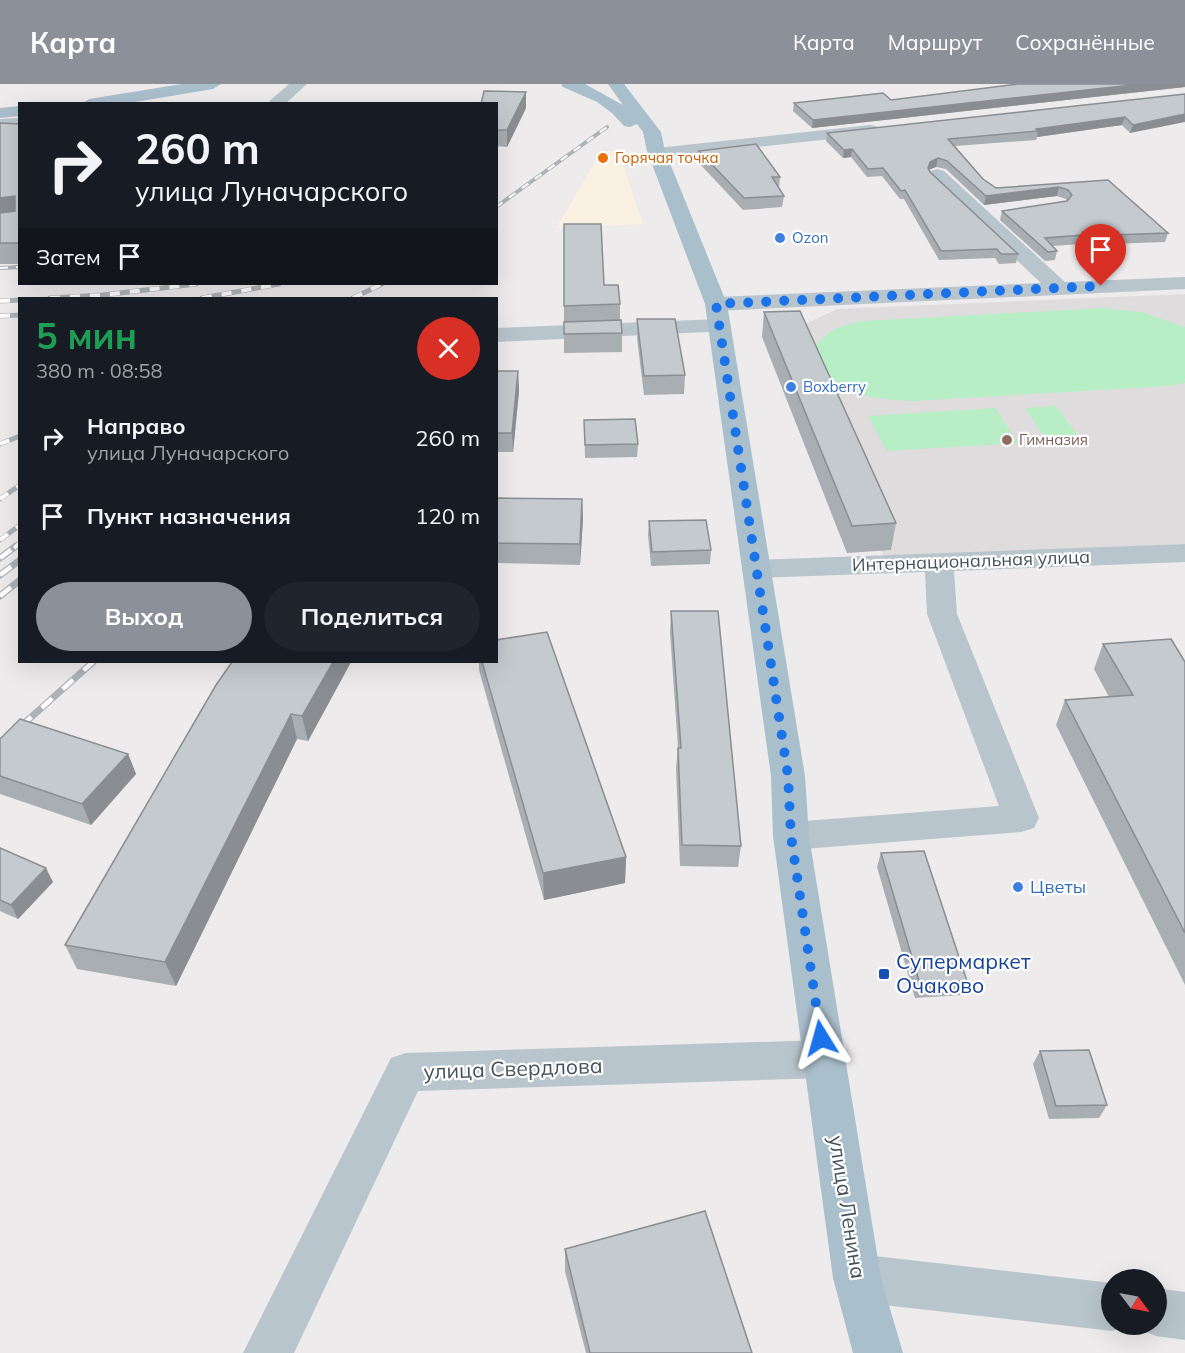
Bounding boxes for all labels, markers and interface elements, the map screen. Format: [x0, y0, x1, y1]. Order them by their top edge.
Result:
text: Карта [30, 25, 116, 60]
text: Карта [793, 29, 855, 55]
text: Маршрут [888, 29, 982, 55]
text: Сохранённые [1015, 29, 1155, 55]
text: 260 m [135, 122, 260, 175]
icon: right [36, 126, 114, 204]
place label: Горячая точка [615, 148, 719, 167]
marker: Горячая точка [596, 151, 610, 165]
text: улица Луначарского [135, 174, 408, 208]
pin [1075, 224, 1126, 286]
place label: Ozon [792, 228, 829, 247]
marker: Ozon [773, 231, 787, 245]
icon: arrive [1084, 233, 1117, 266]
icon: arrive [113, 240, 146, 273]
text: Затем [36, 243, 101, 271]
text: 5 мин [36, 313, 137, 358]
button: close [417, 317, 480, 380]
text: 380 m · 08:58 [36, 358, 162, 383]
place label: Boxberry [803, 377, 866, 396]
marker: Boxberry [784, 380, 798, 394]
text: Направо [87, 412, 185, 440]
icon: right [36, 422, 69, 455]
text: 260 m [415, 424, 480, 452]
place label: Гимназия [1019, 430, 1088, 449]
marker: Гимназия [1000, 433, 1014, 447]
text: улица Луначарского [87, 440, 289, 465]
icon: arrive [36, 500, 69, 533]
text: Пункт назначения [87, 502, 291, 530]
text: 120 m [415, 502, 480, 530]
street label: Интернациональная улица [852, 545, 1090, 576]
button: Выход [36, 582, 252, 651]
button: Поделиться [264, 582, 480, 651]
place label: Цветы [1030, 875, 1086, 898]
marker: Цветы [1011, 880, 1025, 894]
place label: Супермаркет Очаково [896, 948, 1031, 998]
marker: Супермаркет Очаково [877, 967, 891, 981]
position arrow [789, 1006, 853, 1070]
street label: улица Свердлова [423, 1052, 603, 1084]
street label: улица Ленина [824, 1133, 872, 1280]
north arrow [1101, 1269, 1167, 1335]
map controls [1101, 1269, 1167, 1335]

